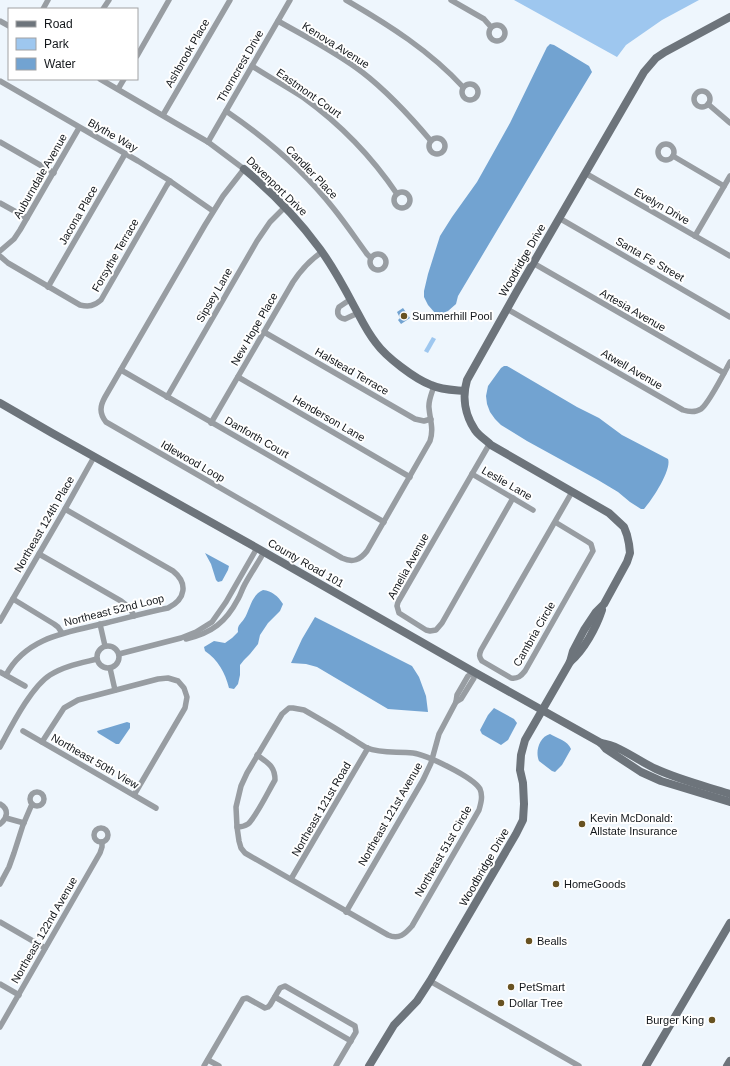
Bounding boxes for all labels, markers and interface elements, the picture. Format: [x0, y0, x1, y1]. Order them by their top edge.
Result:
legend [8, 8, 138, 80]
text: Road [44, 17, 73, 31]
street label: Ashbrook Place [163, 17, 211, 89]
street label: Kenova Avenue [300, 20, 372, 70]
street label: Thorncrest Drive [214, 28, 266, 104]
text: Park [44, 37, 70, 51]
text: Water [44, 57, 76, 71]
street label: Eastmont Court [274, 66, 344, 120]
street label: Blythe Way [86, 116, 140, 154]
street label: Auburndale Avenue [11, 132, 69, 220]
street label: Candler Place [284, 143, 340, 201]
street label: Davenport Drive [244, 154, 310, 218]
street label: Jacona Place [56, 183, 100, 247]
street label: Evelyn Drive [632, 185, 692, 227]
street label: Forsythe Terrace [89, 216, 141, 294]
street label: Woodridge Drive [496, 222, 548, 298]
street label: Santa Fe Street [614, 235, 686, 283]
street label: Sipsey Lane [194, 266, 234, 324]
street label: Artesia Avenue [598, 286, 668, 334]
street label: New Hope Place [228, 291, 280, 367]
place label: Summerhill Pool [412, 310, 492, 322]
marker: Summerhill Pool [399, 311, 409, 321]
street label: Halstead Terrace [313, 345, 391, 397]
street label: Atwell Avenue [599, 347, 665, 391]
street label: Henderson Lane [291, 392, 367, 444]
street label: Danforth Court [223, 414, 291, 460]
street label: Idlewood Loop [159, 438, 227, 484]
street label: Leslie Lane [480, 464, 534, 502]
street label: Northeast 124th Place [12, 474, 76, 574]
street label: Amelia Avenue [385, 531, 431, 601]
street label: County Road 101 [266, 536, 346, 590]
street label: Northeast 52nd Loop [63, 592, 165, 628]
street label: Cambria Circle [511, 599, 557, 669]
street label: Northeast 50th View [49, 731, 141, 791]
street label: Northeast 121st Road [289, 760, 353, 858]
street label: Northeast 121st Avenue [355, 760, 425, 868]
street label: Northeast 51st Circle [412, 804, 474, 898]
place label: Kevin McDonald: Allstate Insurance [590, 812, 677, 837]
marker: Kevin McDonald: Allstate Insurance [577, 819, 587, 829]
street label: Woodbridge Drive [457, 826, 511, 908]
street label: Northeast 122nd Avenue [9, 875, 79, 985]
place label: HomeGoods [564, 878, 626, 890]
marker: HomeGoods [551, 879, 561, 889]
place label: Bealls [537, 935, 567, 947]
marker: Bealls [524, 936, 534, 946]
place label: PetSmart [519, 981, 565, 993]
marker: PetSmart [506, 982, 516, 992]
place label: Dollar Tree [509, 997, 563, 1009]
marker: Dollar Tree [496, 998, 506, 1008]
place label: Burger King [646, 1014, 704, 1026]
marker: Burger King [707, 1015, 717, 1025]

